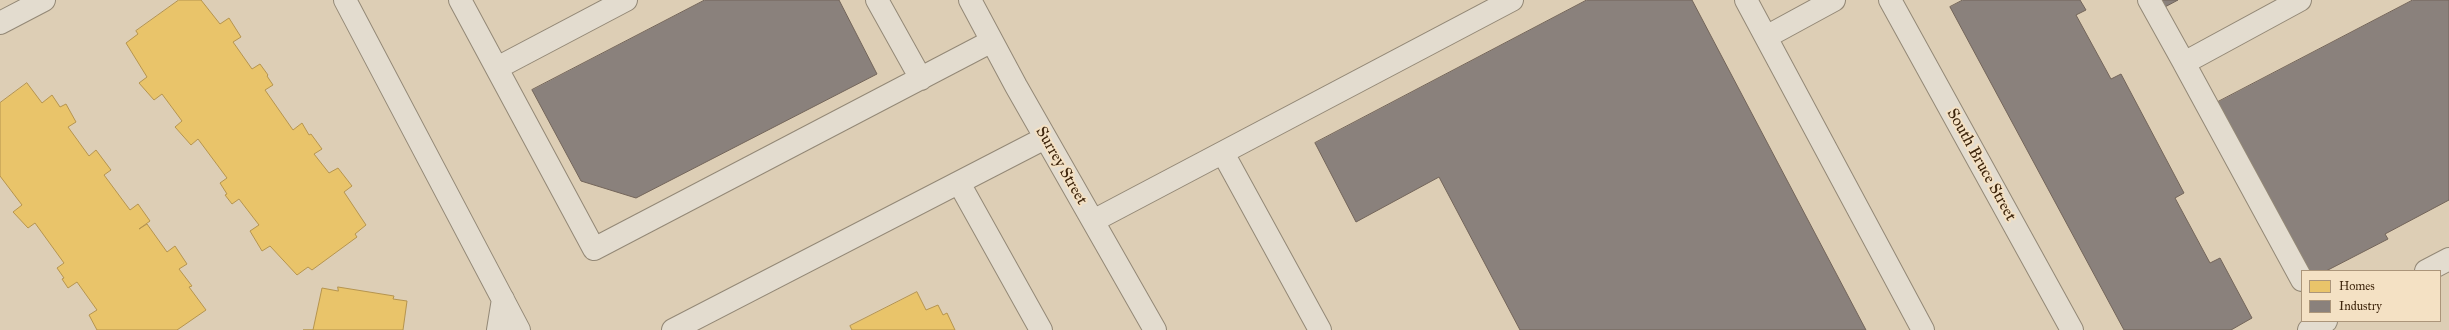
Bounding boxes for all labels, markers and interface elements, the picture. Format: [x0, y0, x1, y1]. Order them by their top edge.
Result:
street label: South Bruce Street [1942, 105, 2020, 225]
street label: Surrey Street [1031, 124, 1091, 208]
legend [2301, 270, 2441, 322]
text: Homes [2339, 279, 2375, 293]
text: Industry [2339, 299, 2382, 313]

